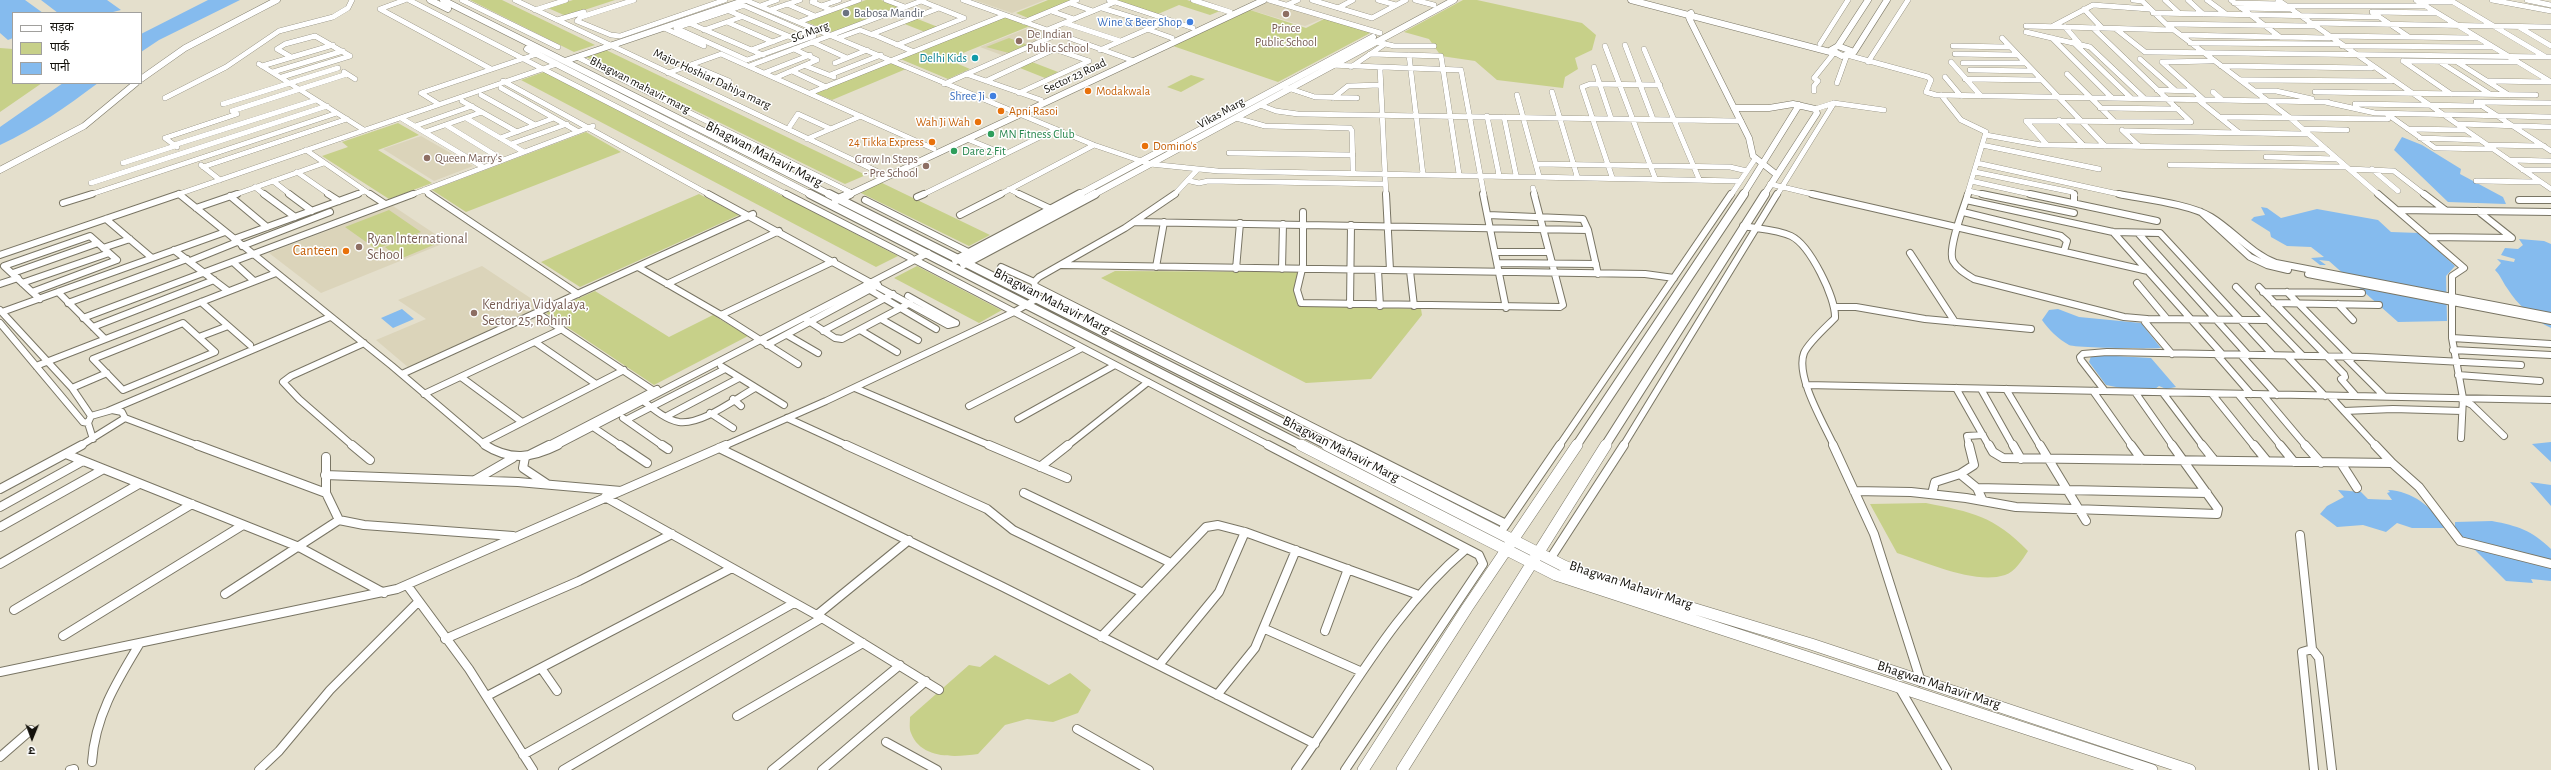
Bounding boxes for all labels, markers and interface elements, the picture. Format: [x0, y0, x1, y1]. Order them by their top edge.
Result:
place label: Babosa Mandir [854, 6, 924, 20]
marker: Babosa Mandir [841, 8, 851, 18]
marker: Prince Public School [1281, 9, 1291, 19]
legend [12, 12, 142, 84]
place label: Wine & Beer Shop [1097, 15, 1182, 29]
marker: Wine & Beer Shop [1185, 17, 1195, 27]
street label: SG Marg [789, 18, 831, 46]
text: सड़क [50, 21, 74, 33]
place label: Prince Public School [1255, 21, 1317, 49]
place label: De Indian Public School [1027, 27, 1089, 55]
marker: De Indian Public School [1014, 36, 1024, 46]
text: पार्क [50, 41, 69, 53]
street label: Major Hoshiar Dahiya marg [651, 45, 773, 113]
place label: Delhi Kids [920, 51, 967, 65]
street label: Bhagwan mahavir marg [587, 53, 693, 117]
marker: Delhi Kids [970, 53, 980, 63]
street label: Sector 23 Road [1042, 55, 1108, 97]
text: पानी [50, 61, 70, 73]
place label: Modakwala [1096, 84, 1150, 98]
marker: Modakwala [1083, 86, 1093, 96]
place label: Shree Ji [950, 89, 985, 103]
marker: Shree Ji [988, 91, 998, 101]
street label: Vikas Marg [1195, 94, 1247, 132]
place label: Apni Rasoi [1009, 104, 1058, 118]
marker: Apni Rasoi [996, 106, 1006, 116]
place label: Wah Ji Wah [916, 115, 970, 129]
street label: Bhagwan Mahavir Marg [703, 117, 825, 191]
marker: Wah Ji Wah [973, 117, 983, 127]
place label: MN Fitness Club [999, 127, 1075, 141]
marker: MN Fitness Club [986, 129, 996, 139]
place label: 24 Tikka Express [849, 135, 924, 149]
marker: 24 Tikka Express [927, 137, 937, 147]
place label: Domino's [1153, 139, 1197, 153]
marker: Domino's [1140, 141, 1150, 151]
place label: Dare 2 Fit [962, 144, 1006, 158]
marker: Dare 2 Fit [949, 146, 959, 156]
place label: Queen Marry's [435, 151, 502, 165]
place label: Grow In Steps - Pre School [855, 152, 918, 180]
marker: Queen Marry's [422, 153, 432, 163]
marker: Grow In Steps - Pre School [921, 161, 931, 171]
place label: Ryan International School [367, 231, 468, 264]
marker: Ryan International School [354, 242, 364, 252]
place label: Canteen [293, 243, 338, 259]
marker: Canteen [341, 246, 351, 256]
street label: Bhagwan Mahavir Marg [991, 264, 1113, 338]
place label: Kendriya Vidyalaya, Sector 25, Rohini [482, 297, 589, 330]
marker: Kendriya Vidyalaya, Sector 25, Rohini [469, 308, 479, 318]
street label: Bhagwan Mahavir Marg [1280, 412, 1402, 486]
street label: Bhagwan Mahavir Marg [1567, 557, 1695, 613]
street label: Bhagwan Mahavir Marg [1875, 657, 2003, 713]
north arrow [12, 718, 52, 758]
text: उ [28, 745, 35, 756]

